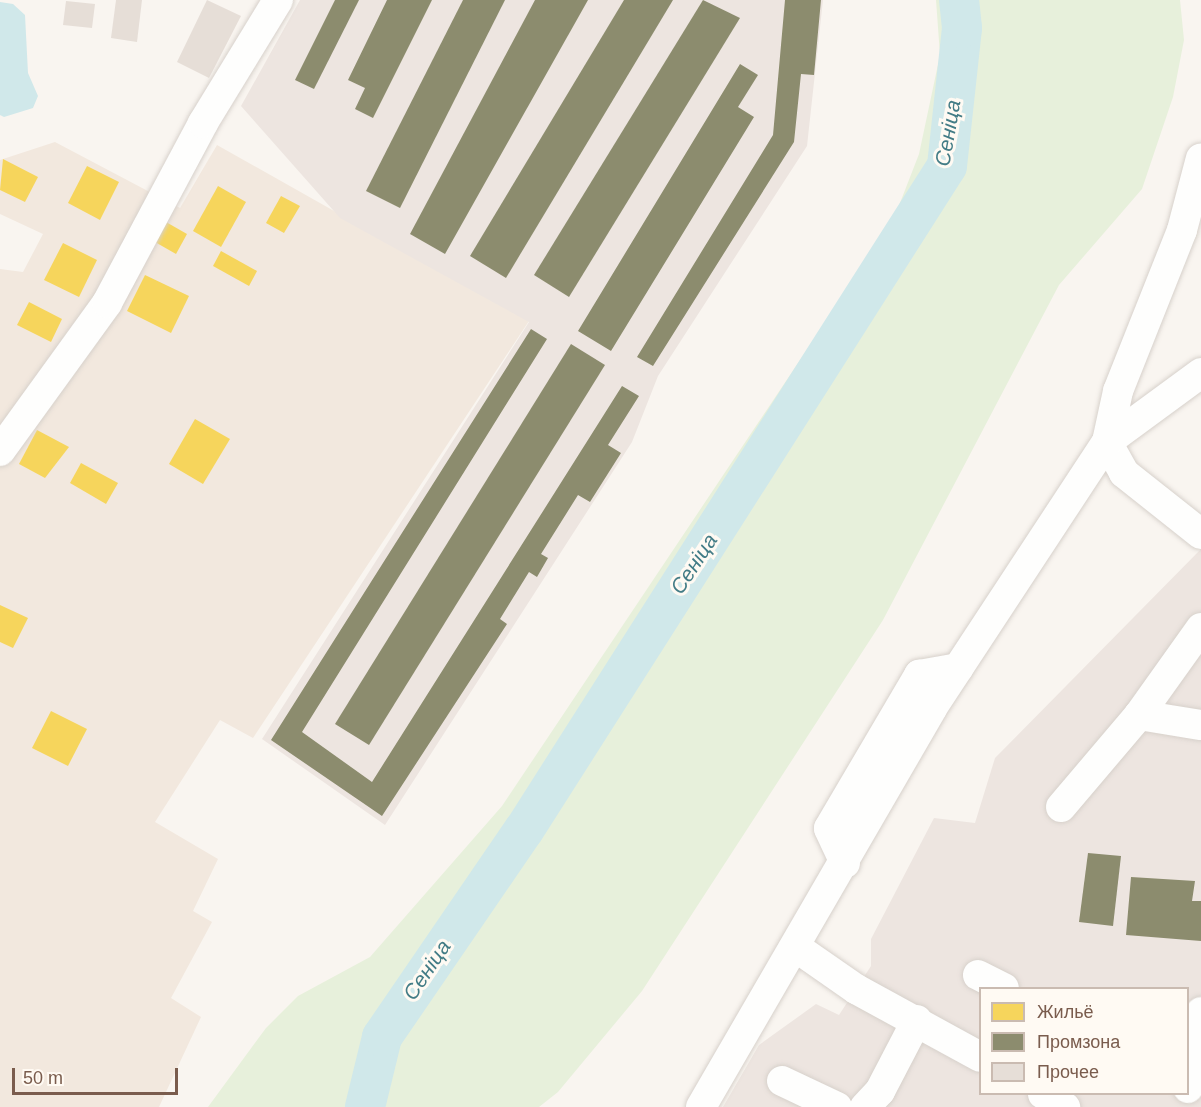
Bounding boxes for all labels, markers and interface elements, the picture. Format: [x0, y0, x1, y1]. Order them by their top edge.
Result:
water label: Сеніца [930, 98, 966, 168]
water label: Сеніца [665, 529, 723, 599]
water label: Сеніца [398, 935, 456, 1005]
legend [979, 987, 1189, 1095]
text: Жильё [1037, 1002, 1094, 1022]
text: Промзона [1037, 1032, 1120, 1052]
scale bar [15, 1056, 182, 1094]
text: Прочее [1037, 1062, 1099, 1082]
text: 50 m [23, 1068, 63, 1088]

